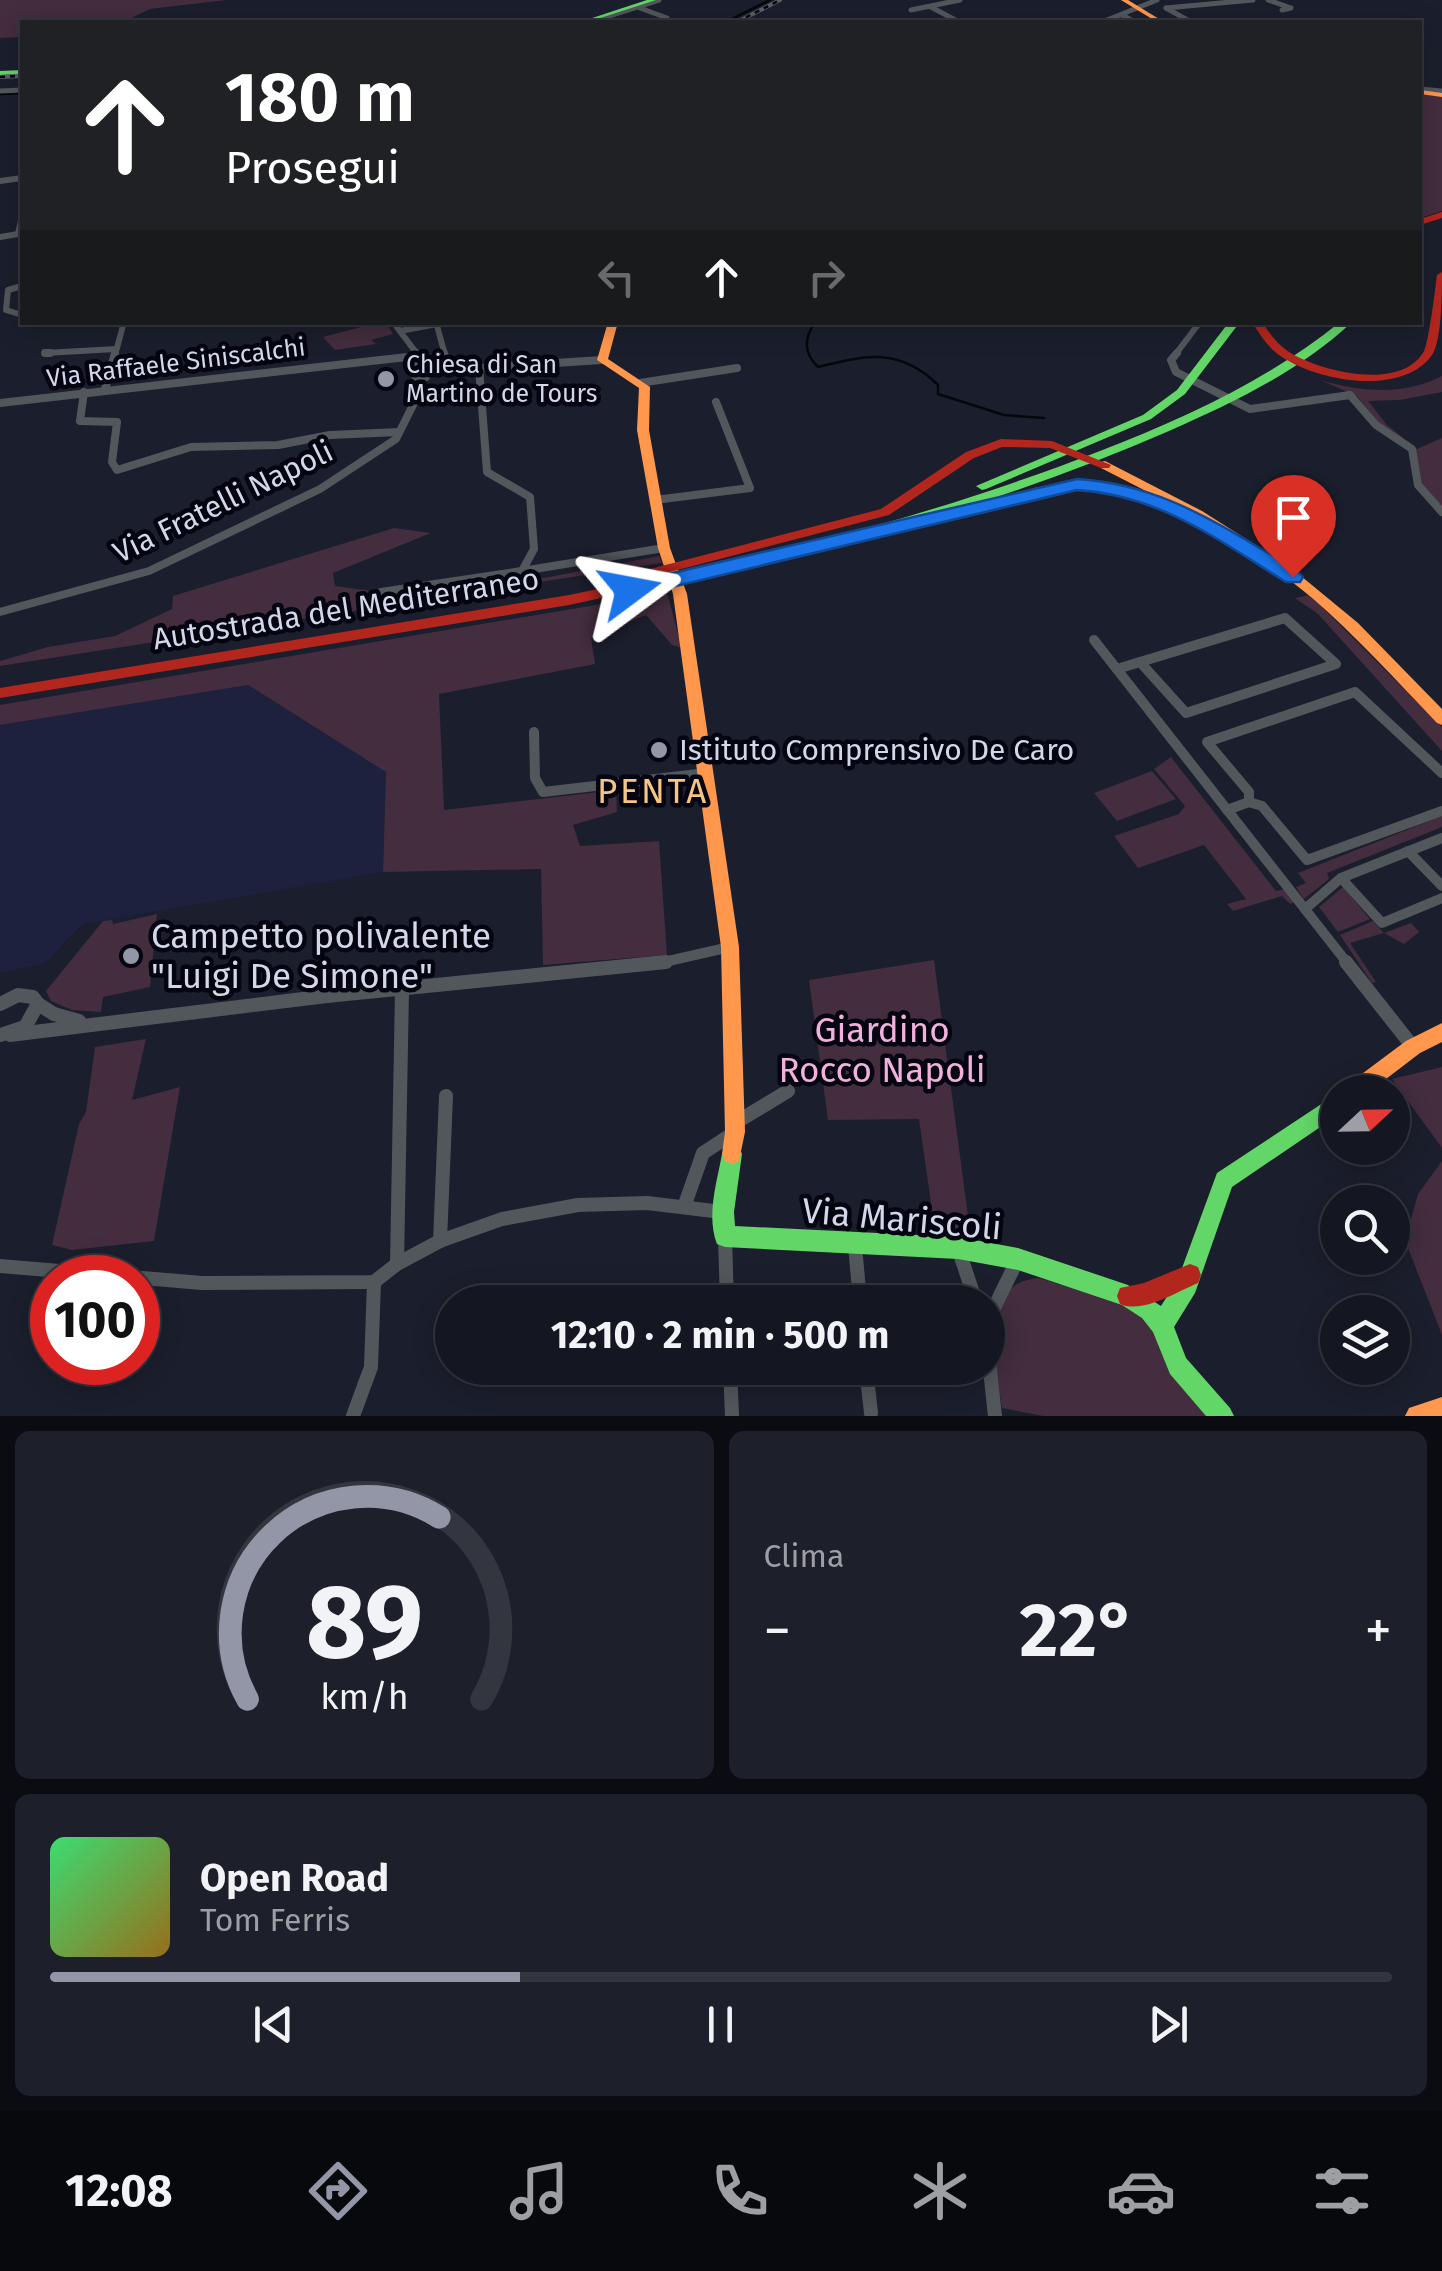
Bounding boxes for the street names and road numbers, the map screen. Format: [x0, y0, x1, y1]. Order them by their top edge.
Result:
street label: Via Raffaele Siniscalchi [45, 332, 307, 394]
street label: Via Fratelli Napoli [107, 433, 339, 571]
street label: Autostrada del Mediterraneo [150, 561, 542, 657]
street label: Via Mariscoli [800, 1189, 1004, 1249]

